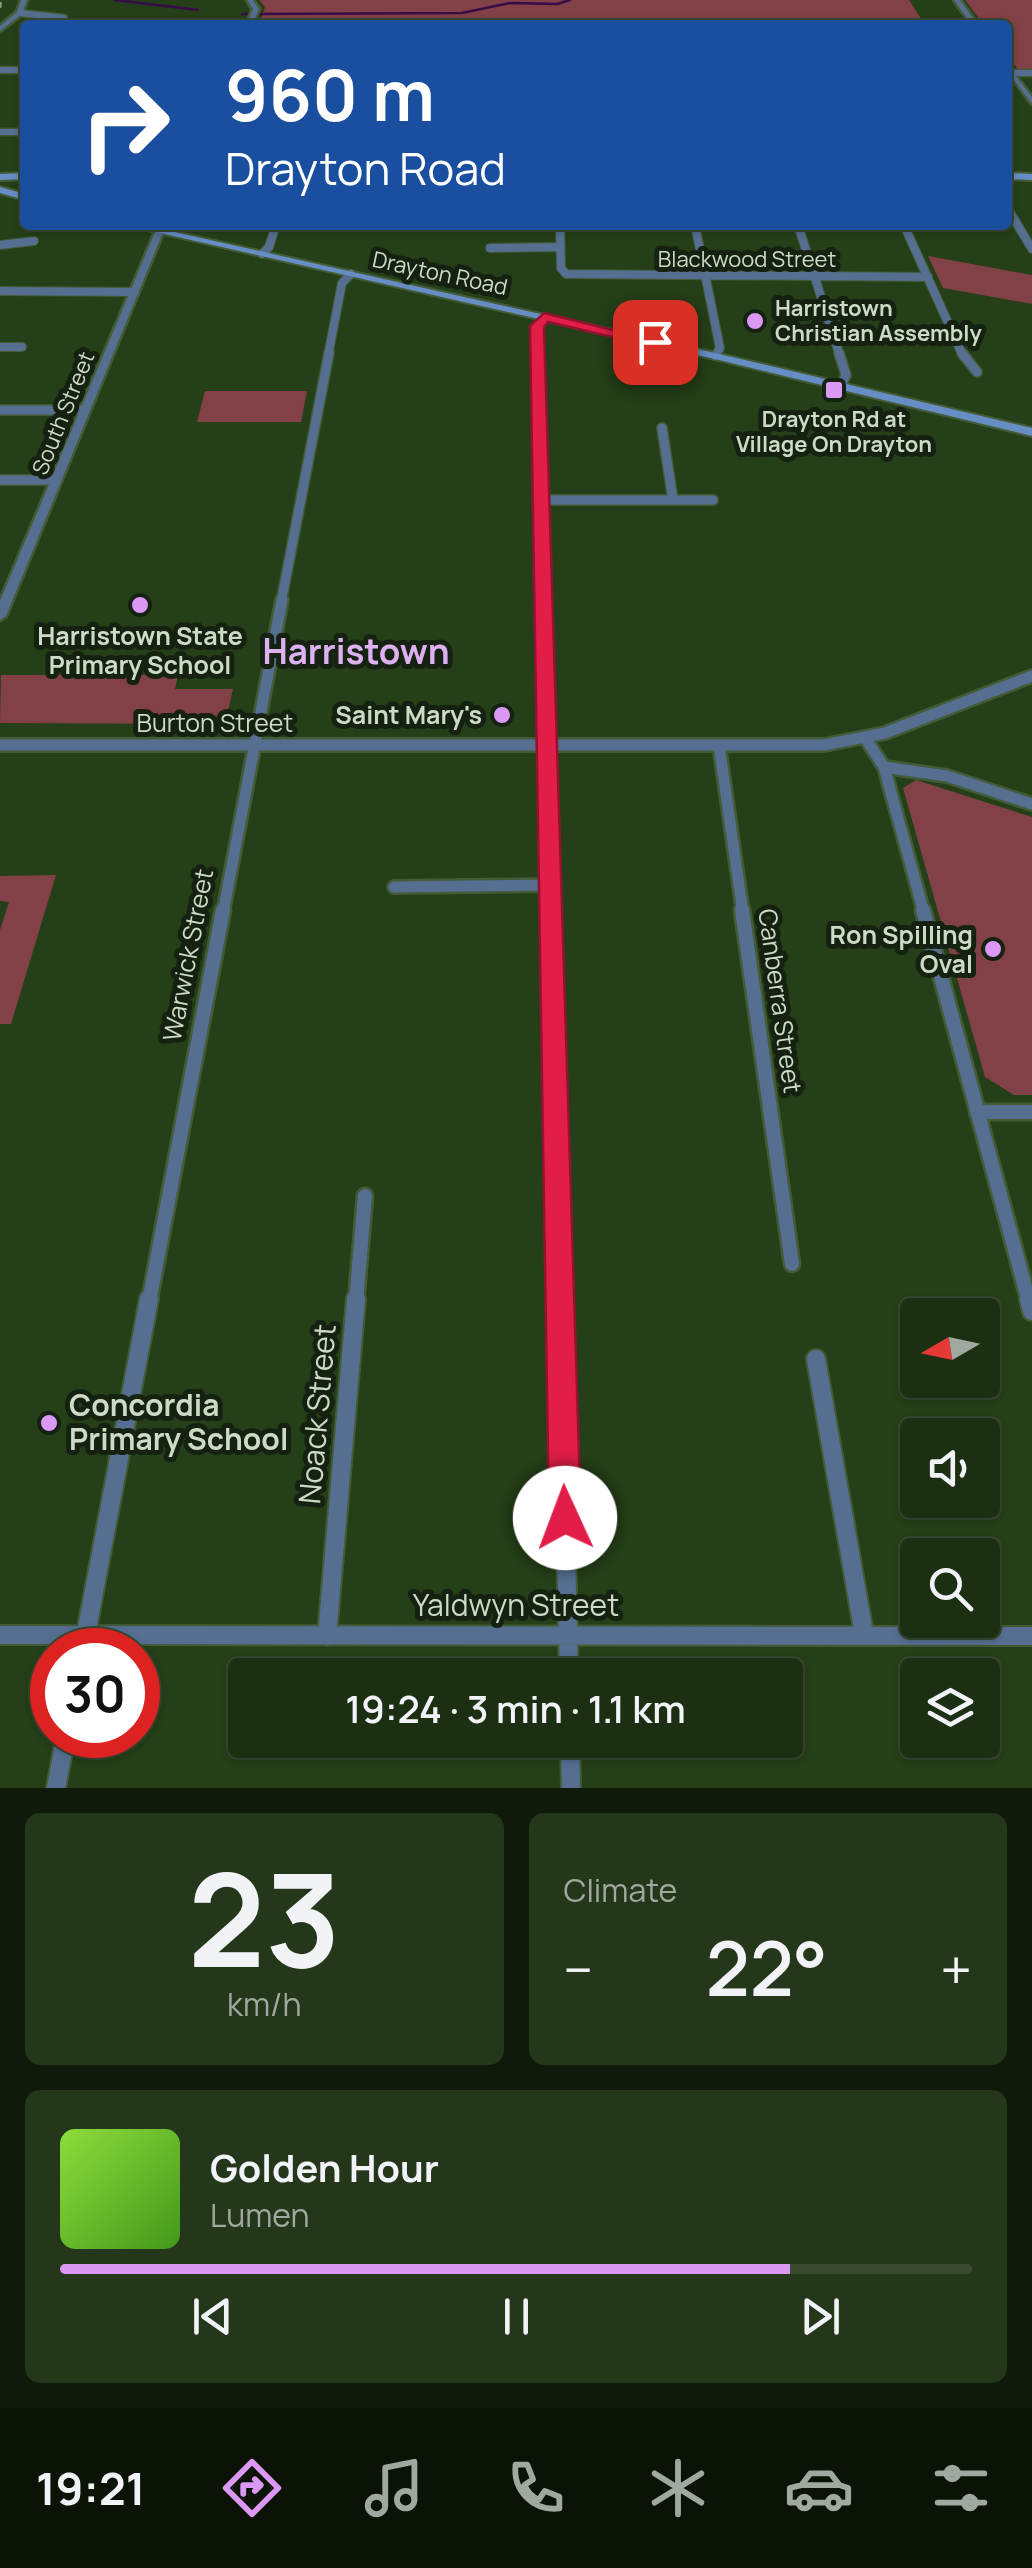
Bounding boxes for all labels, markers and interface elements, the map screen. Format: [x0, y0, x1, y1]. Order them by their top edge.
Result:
text: 960 m [225, 46, 435, 142]
icon: right [60, 60, 190, 190]
text: Drayton Road [225, 137, 506, 199]
street label: Drayton Road [370, 244, 510, 302]
street label: Blackwood Street [658, 244, 836, 274]
place label: Harristown Christian Assembly [775, 293, 982, 348]
pin [613, 300, 698, 385]
marker: Harristown Christian Assembly [744, 310, 766, 332]
icon: arrive [628, 315, 683, 370]
street label: South Street [25, 347, 101, 479]
marker: Drayton Rd at Village On Drayton [823, 379, 845, 401]
place label: Drayton Rd at Village On Drayton [736, 404, 932, 459]
marker: Harristown State Primary School [129, 594, 151, 616]
place label: Harristown State Primary School [37, 618, 243, 682]
district label: Harristown [262, 627, 450, 675]
place label: Saint Mary's [335, 697, 482, 732]
marker: Saint Mary's [491, 704, 513, 726]
street label: Burton Street [137, 705, 293, 740]
street label: Warwick Street [154, 866, 221, 1044]
street label: Canberra Street [750, 906, 811, 1095]
place label: Ron Spilling Oval [829, 917, 973, 981]
marker: Ron Spilling Oval [982, 938, 1004, 960]
north arrow [900, 1298, 1000, 1398]
map controls [900, 1298, 1000, 1758]
street label: Noack Street [288, 1322, 345, 1506]
place label: Concordia Primary School [69, 1384, 288, 1459]
marker: Concordia Primary School [38, 1412, 60, 1434]
button: sound [900, 1418, 1000, 1518]
position arrow [513, 1466, 617, 1570]
button: search [900, 1538, 1000, 1638]
street label: Yaldwyn Street [413, 1584, 619, 1625]
speed limit sign: 30 [30, 1628, 160, 1758]
button: layers [900, 1658, 1000, 1758]
text: 19:24 · 3 min · 1.1 km [345, 1682, 686, 1734]
text: 23 [188, 1828, 341, 2006]
text: Climate [564, 1868, 677, 1912]
text: 22° [706, 1916, 828, 2019]
text: − [564, 1931, 593, 2007]
text: + [940, 1931, 972, 2007]
text: km/h [227, 1982, 301, 2026]
text: Golden Hour [210, 2141, 439, 2193]
text: Lumen [210, 2193, 310, 2237]
icon: previous [185, 2289, 240, 2344]
icon: pause [489, 2289, 544, 2344]
icon: next [793, 2289, 848, 2344]
icon: directions [217, 2453, 287, 2523]
icon: music [359, 2453, 429, 2523]
icon: phone [501, 2453, 571, 2523]
icon: climate [643, 2453, 713, 2523]
icon: car [784, 2453, 854, 2523]
icon: filters [926, 2453, 996, 2523]
text: 19:21 [36, 2457, 145, 2519]

